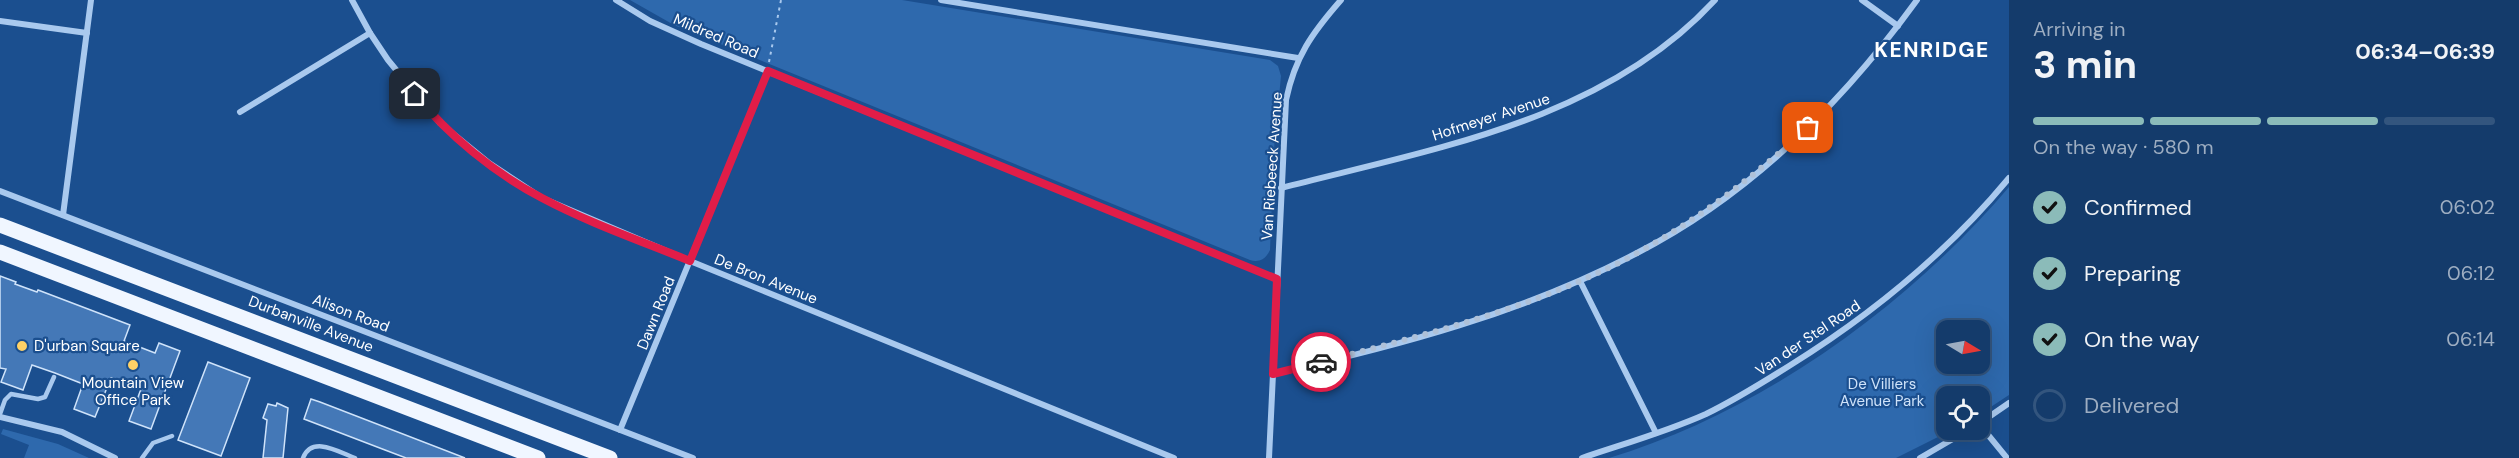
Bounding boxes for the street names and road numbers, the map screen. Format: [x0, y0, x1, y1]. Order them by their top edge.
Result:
street label: Mildred Road [670, 9, 762, 63]
street label: Hofmeyer Avenue [1430, 89, 1552, 145]
street label: Van Riebeeck Avenue [1257, 91, 1287, 241]
street label: De Bron Avenue [711, 249, 821, 309]
street label: Dawn Road [632, 273, 680, 353]
street label: Alison Road [310, 289, 392, 337]
street label: Durbanville Avenue [246, 291, 376, 357]
street label: Van der Stel Road [1752, 295, 1864, 381]

